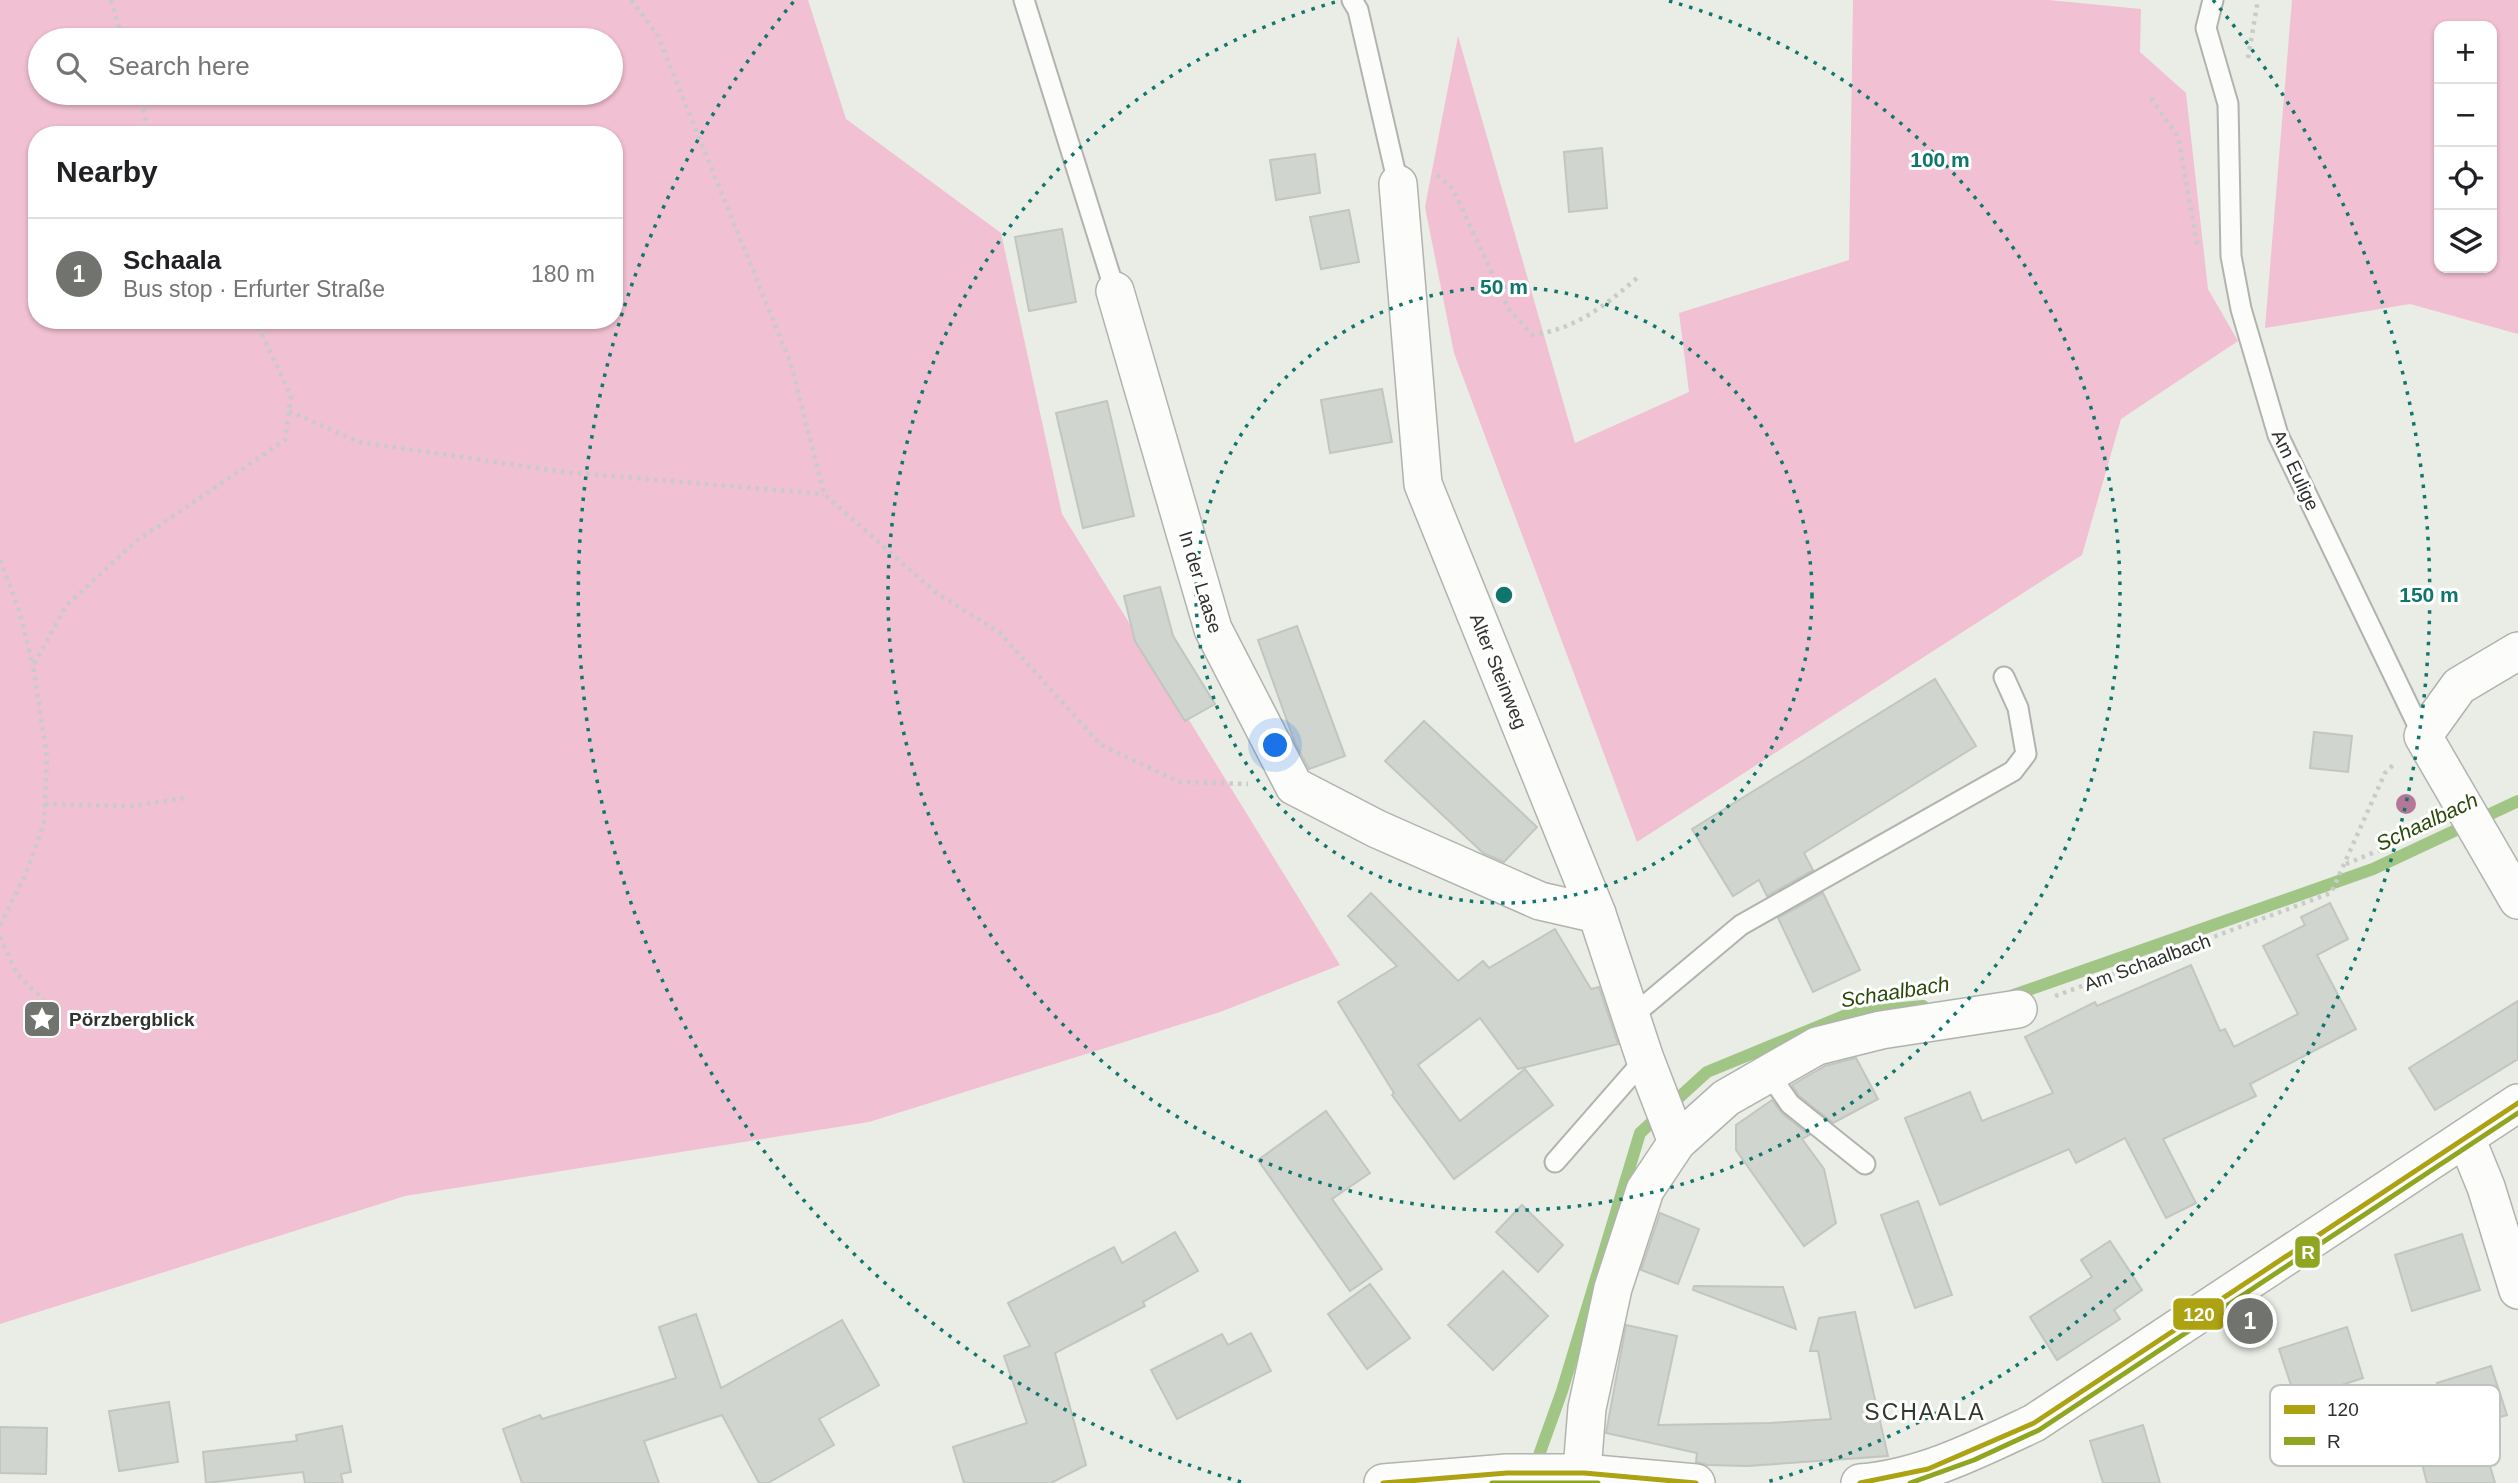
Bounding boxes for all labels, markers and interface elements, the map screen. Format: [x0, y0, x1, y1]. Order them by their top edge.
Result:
map controls [2434, 21, 2497, 273]
button: + [2434, 21, 2497, 84]
search box [28, 28, 623, 105]
icon: search [52, 48, 90, 86]
text: Search here [108, 51, 250, 81]
button: − [2434, 84, 2497, 147]
button: locate [2434, 147, 2497, 210]
text: 100 m [1910, 148, 1970, 171]
text: Nearby [56, 155, 158, 188]
button: layers [2434, 210, 2497, 273]
text: Schaala [123, 245, 221, 275]
text: 1 [73, 261, 85, 287]
text: 180 m [531, 261, 595, 287]
text: 50 m [1480, 275, 1528, 298]
text: Bus stop · Erfurter Straße [123, 276, 385, 302]
street label: Am Eulige [2268, 427, 2323, 514]
street label: In der Laase [1175, 529, 1226, 636]
centre of rings [1492, 583, 1516, 607]
text: 150 m [2399, 583, 2459, 606]
street label: Alter Steinweg [1466, 610, 1531, 732]
your location [1258, 728, 1292, 762]
water label: Schaalbach [2372, 788, 2481, 855]
street label: Am Schaalbach [2081, 930, 2213, 995]
water label: Schaalbach [1839, 972, 1951, 1011]
place icon: Pörzbergblick [21, 998, 63, 1040]
place label: Pörzbergblick [69, 1009, 195, 1030]
line badge: R [2294, 1235, 2321, 1269]
text: R [2301, 1242, 2315, 1263]
pin: 1 [2227, 1295, 2273, 1347]
line badge: 120 [2172, 1297, 2225, 1331]
text: 120 [2183, 1304, 2215, 1325]
legend [2270, 1385, 2500, 1466]
district label: SCHAALA [1864, 1399, 1986, 1425]
text: 120 [2327, 1399, 2359, 1420]
text: R [2327, 1431, 2341, 1452]

